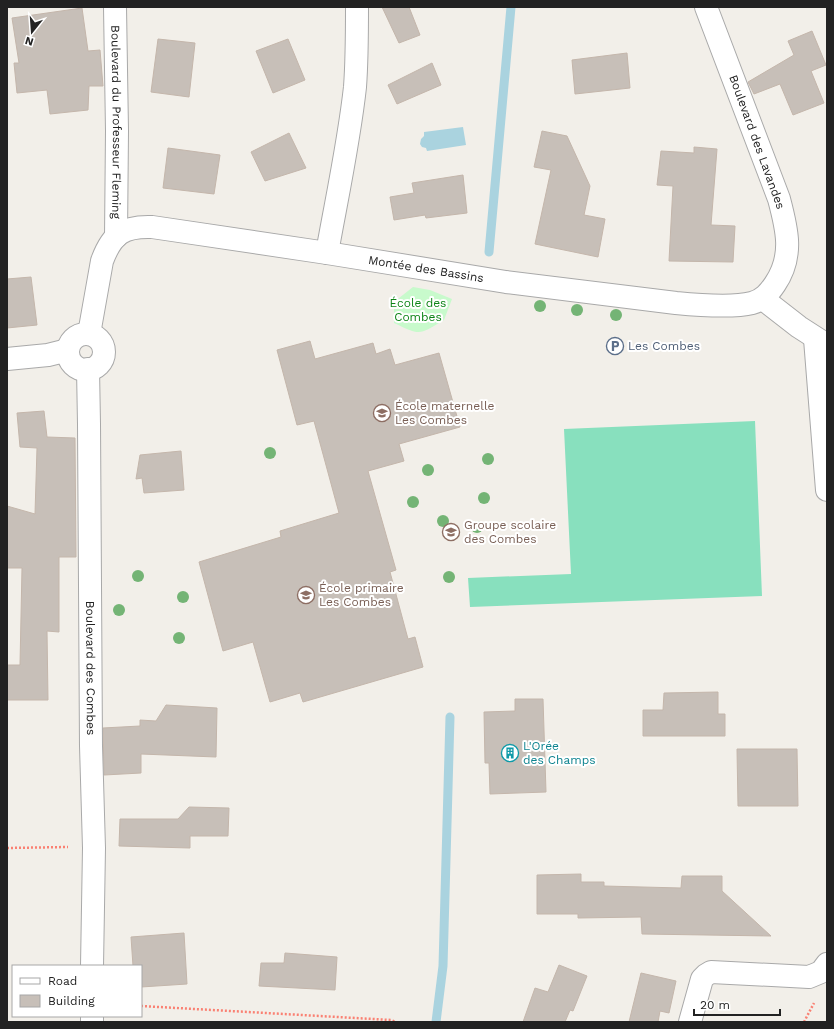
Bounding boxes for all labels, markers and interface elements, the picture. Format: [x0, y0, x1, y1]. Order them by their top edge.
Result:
north arrow [12, 12, 52, 52]
street label: Boulevard du Professeur Fleming [108, 25, 124, 220]
text: N [23, 34, 35, 48]
street label: Boulevard des Lavandes [726, 73, 788, 211]
street label: Montée des Bassins [367, 253, 485, 285]
park label: École des Combes [390, 296, 446, 324]
parking icon: Les Combes [605, 336, 625, 356]
place label: Les Combes [628, 339, 700, 353]
place label: École maternelle Les Combes [395, 399, 495, 427]
school or university icon: École maternelle Les Combes [372, 403, 392, 423]
place label: Groupe scolaire des Combes [464, 518, 556, 546]
school or university icon: Groupe scolaire des Combes [441, 522, 461, 542]
place label: École primaire Les Combes [319, 581, 404, 609]
school or university icon: École primaire Les Combes [296, 585, 316, 605]
street label: Boulevard des Combes [83, 601, 98, 735]
place label: L'Orée des Champs [523, 739, 596, 767]
building icon: L'Orée des Champs [500, 743, 520, 763]
legend [12, 965, 142, 1017]
text: Road [48, 974, 77, 988]
scale bar [694, 991, 780, 1017]
text: Building [48, 994, 95, 1008]
text: 20 m [700, 998, 730, 1012]

